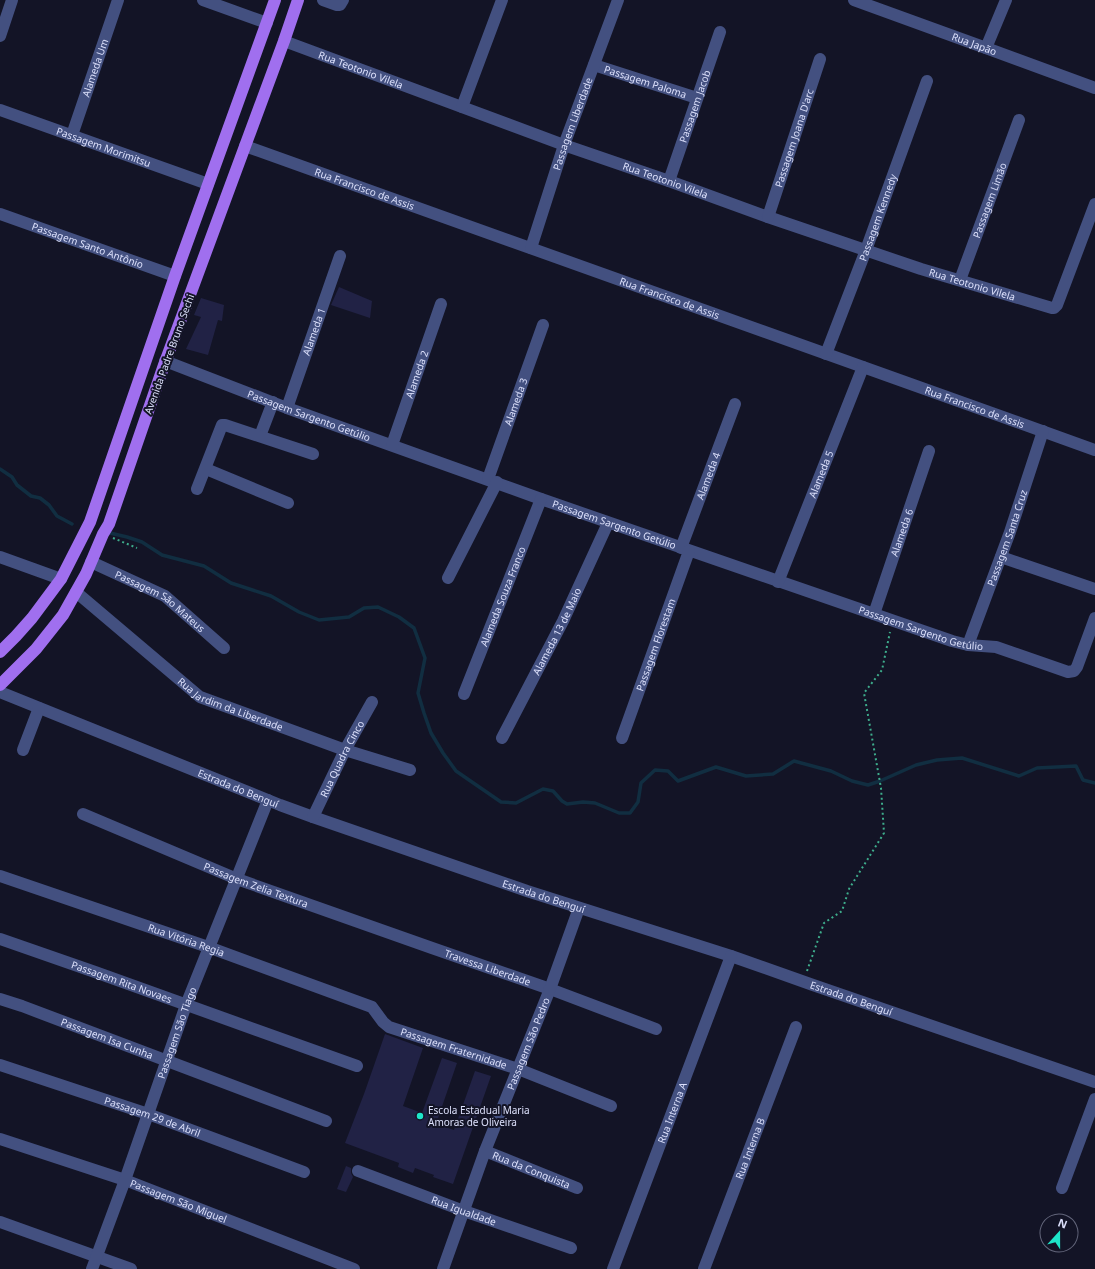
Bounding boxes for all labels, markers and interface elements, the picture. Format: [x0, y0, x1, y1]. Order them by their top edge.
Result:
street label: Rua Japão [950, 29, 999, 58]
street label: Alameda Um [78, 37, 111, 99]
street label: Rua Teotonio Vilela [317, 47, 405, 92]
street label: Passagem Paloma [602, 62, 689, 101]
street label: Passagem Jacob [676, 68, 714, 145]
street label: Passagem Liberdade [549, 75, 596, 172]
street label: Passagem Joana D'arc [771, 87, 817, 189]
street label: Passagem Morimitsu [55, 124, 153, 170]
street label: Rua Teotonio Vilela [621, 159, 710, 202]
street label: Passagem Limão [969, 161, 1010, 240]
street label: Rua Francisco de Assis [313, 164, 417, 213]
street label: Passagem Kennedy [855, 171, 900, 263]
street label: Passagem Santo Antônio [30, 219, 145, 271]
street label: Rua Teotonio Vilela [927, 265, 1017, 304]
street label: Rua Francisco de Assis [618, 274, 722, 322]
street label: Avenida Padre Bruno Sechi [141, 292, 197, 416]
street label: Alameda 1 [299, 306, 328, 357]
street label: Alameda 2 [402, 348, 431, 400]
street label: Alameda 3 [501, 376, 531, 428]
street label: Rua Francisco de Assis [923, 383, 1027, 431]
street label: Passagem Sargento Getúlio [245, 386, 372, 444]
street label: Alameda 5 [805, 448, 836, 500]
street label: Alameda 4 [693, 450, 723, 502]
street label: Passagem Santa Cruz [984, 488, 1030, 588]
street label: Passagem Sargento Getúlio [550, 496, 678, 552]
street label: Alameda 6 [887, 506, 916, 558]
street label: Alameda Souza Franco [476, 544, 529, 648]
street label: Passagem São Mateus [113, 567, 208, 635]
street label: Alameda 13 de Maio [529, 585, 584, 677]
street label: Passagem Florestam [632, 597, 678, 693]
street label: Passagem Sargento Getúlio [857, 602, 984, 653]
street label: Rua Jardim da Liberdade [175, 674, 286, 734]
street label: Rua Quadra Cinco [316, 718, 367, 800]
street label: Estrada do Benguí [196, 766, 281, 811]
street label: Passagem Zelia Textura [202, 859, 310, 911]
street label: Estrada do Benguí [501, 876, 587, 916]
street label: Rua Vitória Regia [146, 920, 227, 960]
street label: Travessa Liberdade [443, 946, 533, 989]
street label: Passagem Rita Novaes [70, 957, 174, 1006]
street label: Estrada do Benguí [808, 978, 895, 1019]
street label: Passagem São Tiago [154, 985, 200, 1080]
street label: Passagem São Pedro [503, 995, 553, 1092]
street label: Passagem Isa Cunha [59, 1014, 155, 1062]
street label: Passagem Fraternidade [399, 1024, 509, 1072]
street label: Rua Interna A [654, 1080, 690, 1145]
street label: Passagem 29 de Abril [103, 1093, 203, 1140]
place label: Escola Estadual Maria Amoras de Oliveira [428, 1103, 530, 1129]
marker: Escola Estadual Maria Amoras de Oliveira [415, 1111, 425, 1121]
street label: Rua Interna B [732, 1116, 768, 1181]
street label: Rua da Conquista [490, 1148, 572, 1192]
street label: Passagem São Miguel [128, 1176, 229, 1226]
street label: Rua Igualdade [429, 1192, 499, 1229]
north arrow [1039, 1213, 1079, 1253]
text: N [1056, 1215, 1070, 1232]

